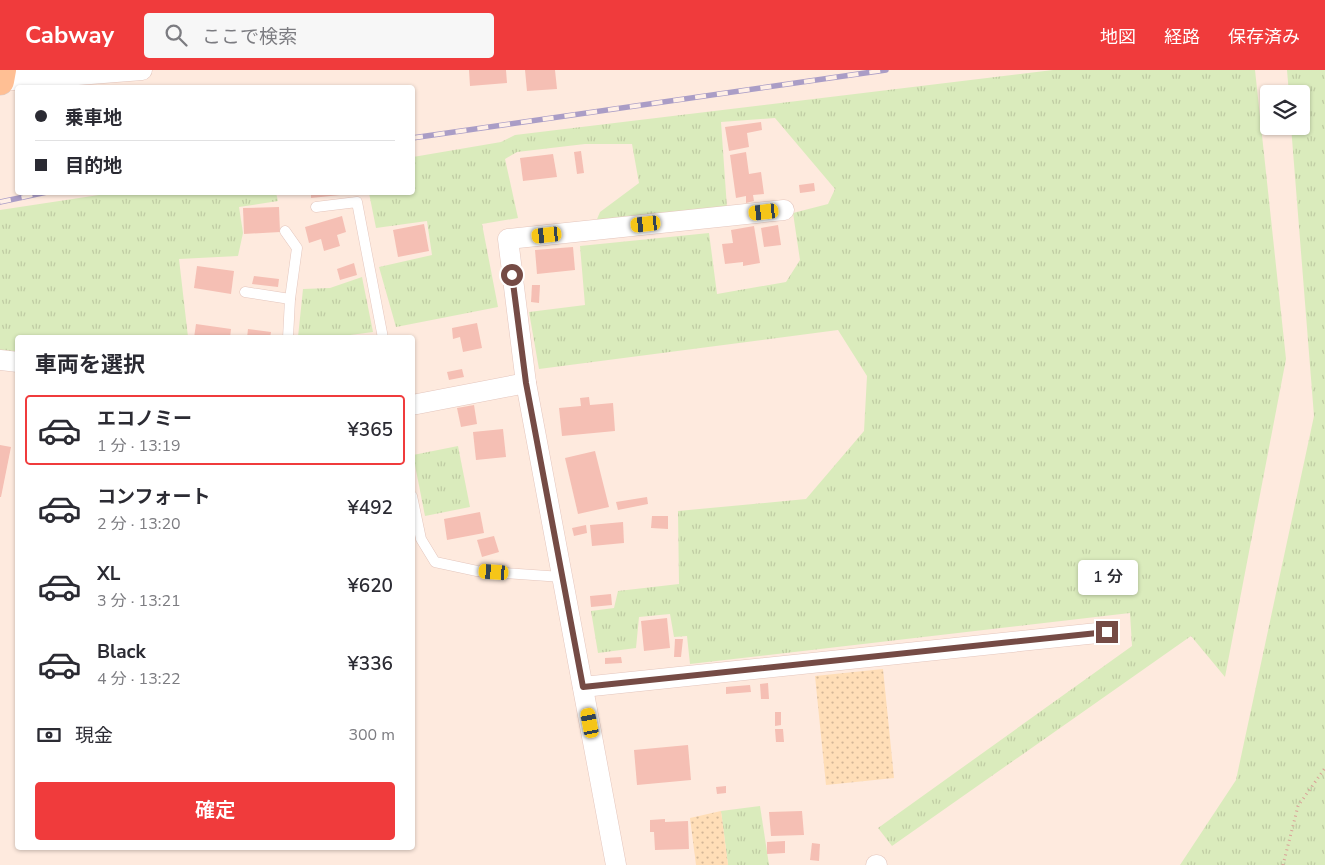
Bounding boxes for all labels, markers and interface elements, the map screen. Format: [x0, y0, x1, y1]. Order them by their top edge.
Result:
search box [144, 13, 494, 58]
text: Cabway [25, 19, 114, 51]
icon: search [162, 21, 190, 49]
text: ここで検索 [202, 24, 297, 50]
text: 地図 [1100, 25, 1136, 49]
text: 経路 [1164, 25, 1200, 49]
text: 保存済み [1228, 25, 1300, 49]
map controls [1260, 85, 1310, 135]
button: layers [1260, 85, 1310, 135]
text: 乗車地 [65, 105, 122, 131]
text: 目的地 [65, 153, 122, 179]
car [748, 203, 779, 221]
car [630, 215, 661, 233]
car [531, 226, 562, 244]
route start [501, 264, 523, 286]
text: 車両を選択 [35, 350, 145, 380]
text: エコノミー [97, 406, 192, 432]
icon: car [37, 408, 82, 453]
text: ¥365 [347, 417, 393, 443]
text: 1 分 · 13:19 [97, 435, 181, 457]
text: コンフォート [97, 484, 210, 510]
icon: car [37, 486, 82, 531]
text: ¥492 [347, 495, 393, 521]
text: 2 分 · 13:20 [97, 513, 181, 535]
callout: 1 分 [1077, 560, 1137, 594]
text: XL [97, 561, 120, 587]
car [478, 563, 509, 581]
icon: car [37, 564, 82, 609]
text: 1 分 [1093, 566, 1123, 588]
text: ¥620 [347, 573, 393, 599]
text: 3 分 · 13:21 [97, 590, 181, 612]
route end [1096, 621, 1118, 643]
text: Black [97, 639, 146, 665]
icon: car [37, 642, 82, 687]
text: ¥336 [347, 651, 393, 677]
text: 4 分 · 13:22 [97, 668, 181, 690]
car [579, 707, 600, 739]
icon: cash [35, 721, 63, 749]
text: 現金 [75, 723, 113, 749]
text: 300 m [348, 724, 395, 746]
button: 確定 [35, 782, 395, 840]

